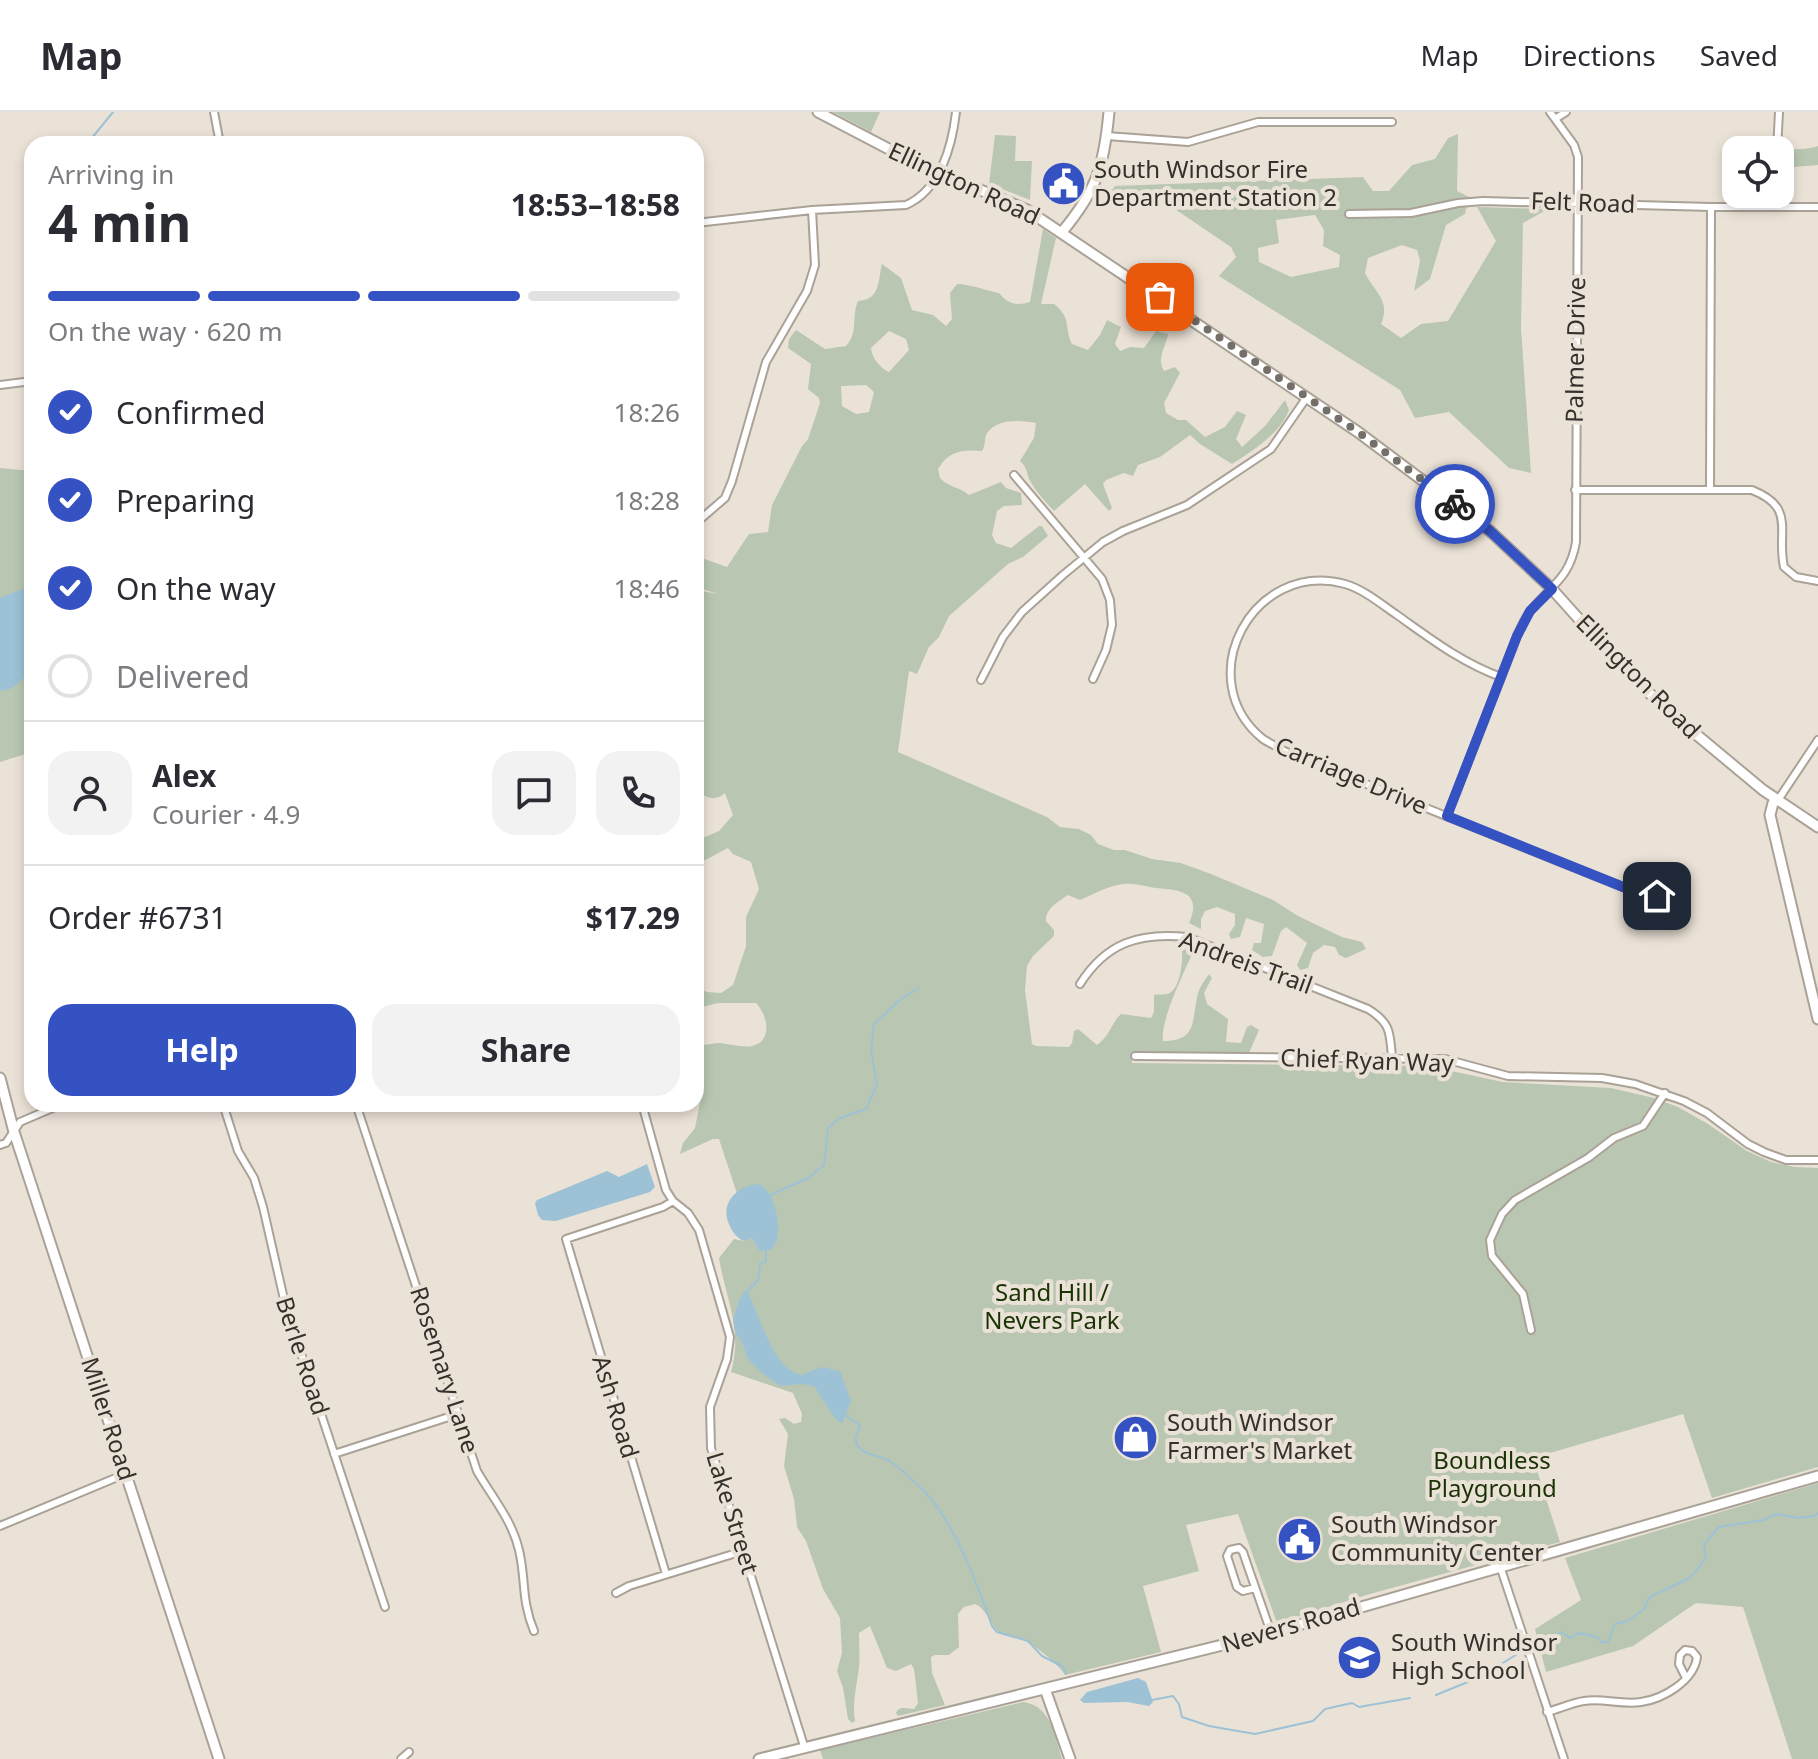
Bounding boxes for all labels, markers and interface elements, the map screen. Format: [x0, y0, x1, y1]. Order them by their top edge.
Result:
text: Map [40, 29, 123, 81]
text: Map [1420, 36, 1479, 74]
text: Directions [1523, 36, 1656, 74]
text: Saved [1700, 36, 1778, 74]
street label: Ellington Road [884, 133, 1046, 232]
map controls [1722, 136, 1794, 208]
button: locate [1722, 136, 1794, 208]
place label: South Windsor Fire Department Station 2 [1094, 152, 1337, 213]
text: Arriving in [48, 156, 174, 192]
public building icon: South Windsor Fire Department Station 2 [1039, 160, 1087, 208]
street label: Felt Road [1530, 183, 1636, 220]
text: 18:53–18:58 [511, 184, 680, 225]
text: 4 min [48, 186, 191, 257]
pin [1126, 263, 1194, 331]
icon: bag [1138, 275, 1182, 319]
street label: Palmer Drive [1557, 277, 1592, 423]
text: On the way · 620 m [48, 313, 282, 349]
icon: check [48, 390, 92, 434]
text: Confirmed [116, 392, 266, 433]
text: 18:26 [614, 394, 680, 430]
courier [1415, 464, 1495, 544]
icon: check [48, 478, 92, 522]
text: Preparing [116, 480, 255, 521]
text: 18:28 [614, 482, 680, 518]
icon: bike [1433, 482, 1477, 526]
icon: check [48, 566, 92, 610]
text: On the way [116, 568, 276, 609]
text: 18:46 [614, 570, 680, 606]
street label: Ellington Road [1570, 606, 1709, 745]
text: Delivered [116, 656, 250, 697]
street label: Carriage Drive [1271, 728, 1433, 821]
button: person [48, 751, 132, 835]
button: chat [492, 751, 576, 835]
button: phone [596, 751, 680, 835]
text: Alex [152, 755, 216, 796]
text: Courier · 4.9 [152, 796, 300, 832]
pin [1623, 862, 1691, 930]
icon: home [1635, 874, 1679, 918]
text: Order #6731 [48, 897, 227, 938]
text: $17.29 [586, 897, 680, 938]
street label: Andreis Trail [1175, 922, 1318, 1001]
button: Help [48, 1004, 356, 1096]
button: Share [372, 1004, 680, 1096]
street label: Chief Ryan Way [1280, 1040, 1455, 1079]
park label: Sand Hill / Nevers Park [984, 1275, 1120, 1336]
street label: Rosemary Lane [403, 1282, 488, 1457]
street label: Berle Road [269, 1292, 338, 1419]
street label: Ash Road [585, 1351, 648, 1462]
street label: Miller Road [74, 1353, 145, 1484]
place label: South Windsor Farmer's Market [1167, 1405, 1353, 1466]
shop icon: South Windsor Farmer's Market [1112, 1413, 1160, 1461]
park label: Boundless Playground [1427, 1443, 1557, 1504]
street label: Lake Street [699, 1448, 768, 1578]
place label: South Windsor Community Center [1331, 1507, 1544, 1568]
public building icon: South Windsor Community Center [1276, 1515, 1324, 1563]
street label: Nevers Road [1218, 1589, 1364, 1660]
place label: South Windsor High School [1391, 1625, 1557, 1686]
school or university icon: South Windsor High School [1336, 1633, 1384, 1681]

